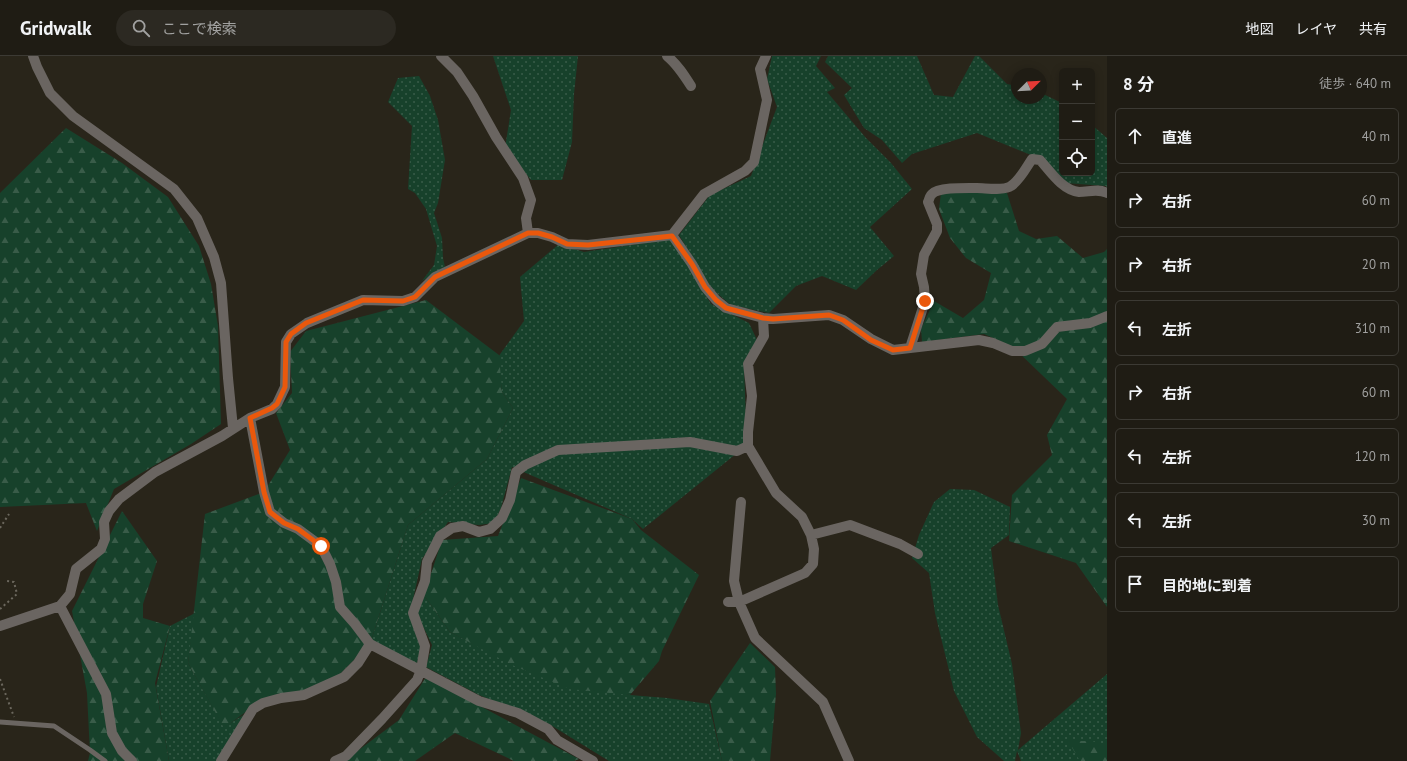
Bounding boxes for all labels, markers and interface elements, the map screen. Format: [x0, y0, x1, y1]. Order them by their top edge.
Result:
search box [116, 10, 396, 46]
text: Gridwalk [20, 16, 92, 40]
icon: search [130, 17, 152, 39]
text: ここで検索 [162, 19, 237, 38]
text: 地図 [1245, 20, 1273, 38]
text: レイヤ [1295, 20, 1337, 38]
text: 共有 [1359, 20, 1387, 38]
north arrow [1011, 68, 1047, 104]
map controls [1059, 68, 1095, 176]
button: + [1059, 68, 1095, 104]
text: 8 分 [1123, 73, 1154, 95]
text: 徒歩 · 640 m [1319, 75, 1391, 92]
button: − [1059, 104, 1095, 140]
icon: ahead [1124, 125, 1146, 147]
text: 直進 [1162, 128, 1192, 147]
text: 40 m [1362, 128, 1390, 145]
button: locate [1059, 140, 1095, 176]
icon: right [1124, 189, 1146, 211]
text: 右折 [1162, 192, 1192, 211]
text: 60 m [1362, 192, 1390, 209]
icon: right [1124, 253, 1146, 275]
text: 右折 [1162, 256, 1192, 275]
text: 20 m [1362, 256, 1390, 273]
route end [916, 292, 934, 310]
icon: left [1124, 317, 1146, 339]
text: 左折 [1162, 320, 1192, 339]
text: 310 m [1355, 320, 1390, 337]
icon: right [1124, 381, 1146, 403]
text: 右折 [1162, 384, 1192, 403]
text: 60 m [1362, 384, 1390, 401]
icon: left [1124, 445, 1146, 467]
text: 左折 [1162, 448, 1192, 467]
text: 120 m [1355, 448, 1390, 465]
icon: left [1124, 509, 1146, 531]
text: 左折 [1162, 512, 1192, 531]
text: 30 m [1362, 512, 1390, 529]
route start [312, 537, 330, 555]
icon: arrive [1124, 573, 1146, 595]
text: 目的地に到着 [1162, 576, 1252, 595]

